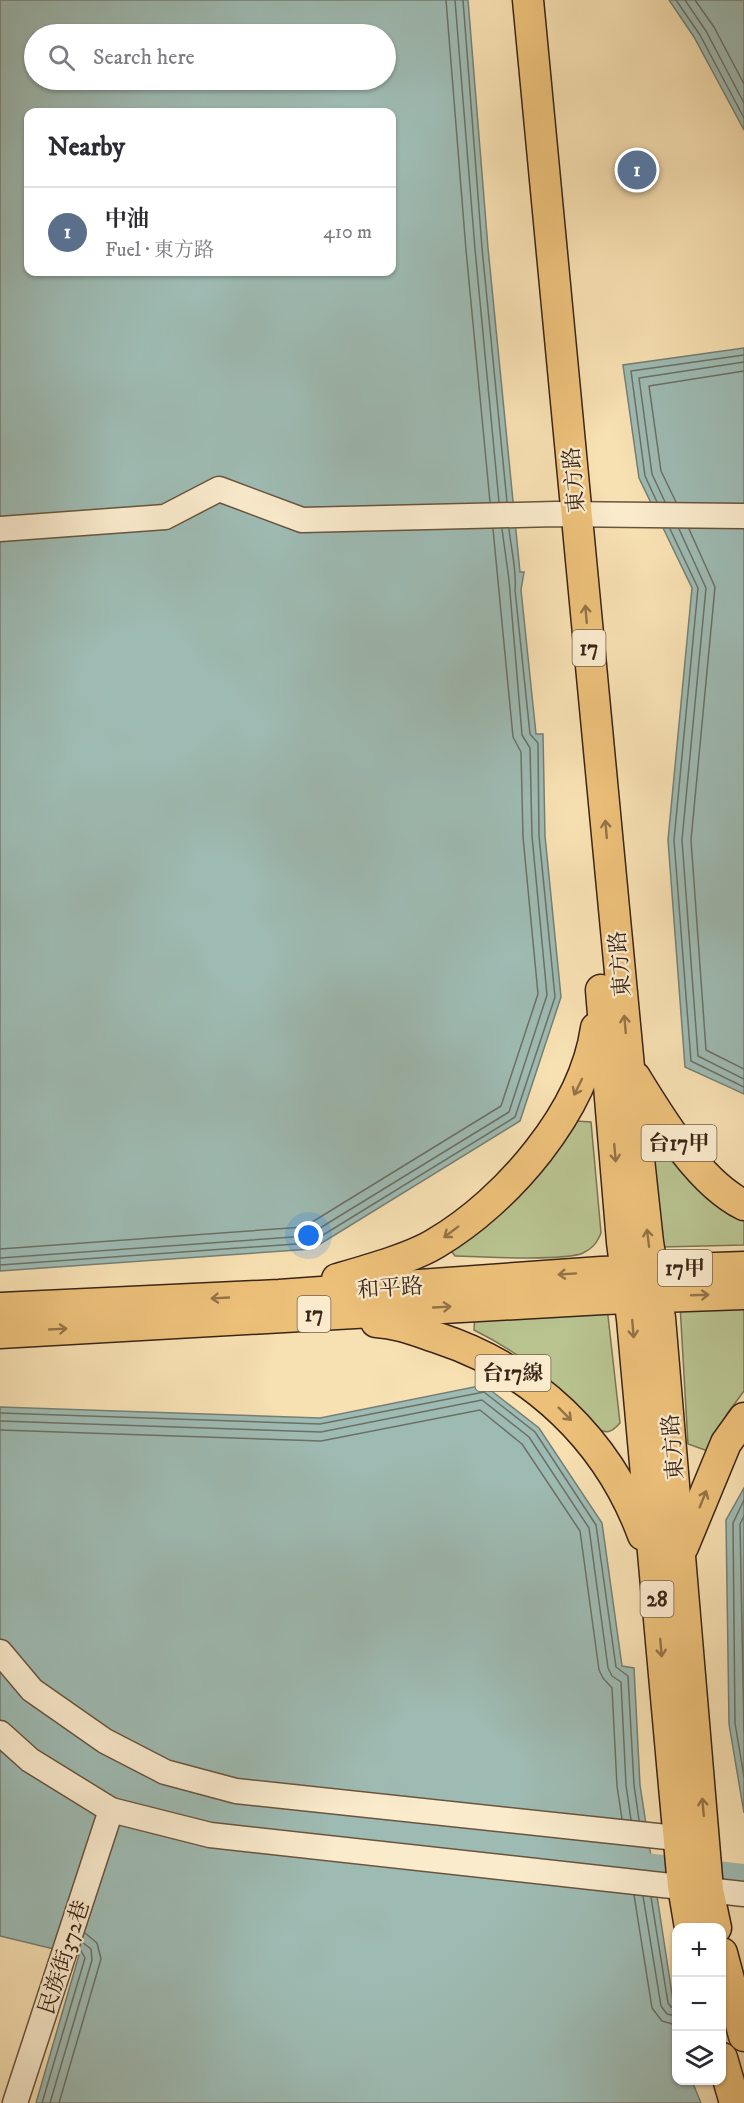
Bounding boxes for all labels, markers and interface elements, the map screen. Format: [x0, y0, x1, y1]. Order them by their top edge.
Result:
search box [24, 24, 396, 90]
icon: search [45, 41, 78, 74]
text: Search here [93, 44, 195, 71]
text: Nearby [48, 131, 125, 164]
pin: 1 [618, 148, 656, 192]
text: 中油 [105, 206, 149, 233]
text: 1 [64, 220, 71, 245]
text: 410 m [323, 220, 372, 245]
text: Fuel · 東方路 [105, 238, 214, 263]
street label: 東方路 [558, 446, 591, 514]
one-way arrow [580, 605, 591, 625]
road number: 17 [572, 630, 606, 666]
one-way arrow [600, 820, 611, 840]
street label: 東方路 [604, 930, 637, 998]
one-way arrow [619, 1014, 630, 1034]
one-way arrow [572, 1078, 584, 1096]
road number: 台17甲 [642, 1125, 716, 1161]
one-way arrow [609, 1142, 620, 1162]
your location [294, 1221, 323, 1250]
one-way arrow [444, 1226, 460, 1238]
one-way arrow [642, 1229, 653, 1249]
road number: 17甲 [658, 1250, 712, 1286]
one-way arrow [557, 1269, 577, 1280]
street label: 和平路 [356, 1273, 424, 1304]
one-way arrow [690, 1290, 710, 1301]
one-way arrow [211, 1293, 231, 1304]
road number: 17 [298, 1296, 330, 1332]
one-way arrow [431, 1302, 451, 1313]
one-way arrow [628, 1318, 639, 1338]
one-way arrow [48, 1323, 68, 1334]
road number: 台17線 [476, 1355, 550, 1391]
one-way arrow [558, 1406, 573, 1421]
street label: 東方路 [657, 1413, 690, 1481]
one-way arrow [698, 1490, 709, 1508]
road number: 28 [640, 1581, 674, 1617]
one-way arrow [656, 1638, 667, 1658]
one-way arrow [697, 1797, 708, 1817]
street label: 民族街372巷 [33, 1897, 96, 2018]
map controls [672, 1923, 726, 2085]
button: + [672, 1923, 726, 1977]
button: − [672, 1977, 726, 2031]
button: layers [672, 2031, 726, 2085]

